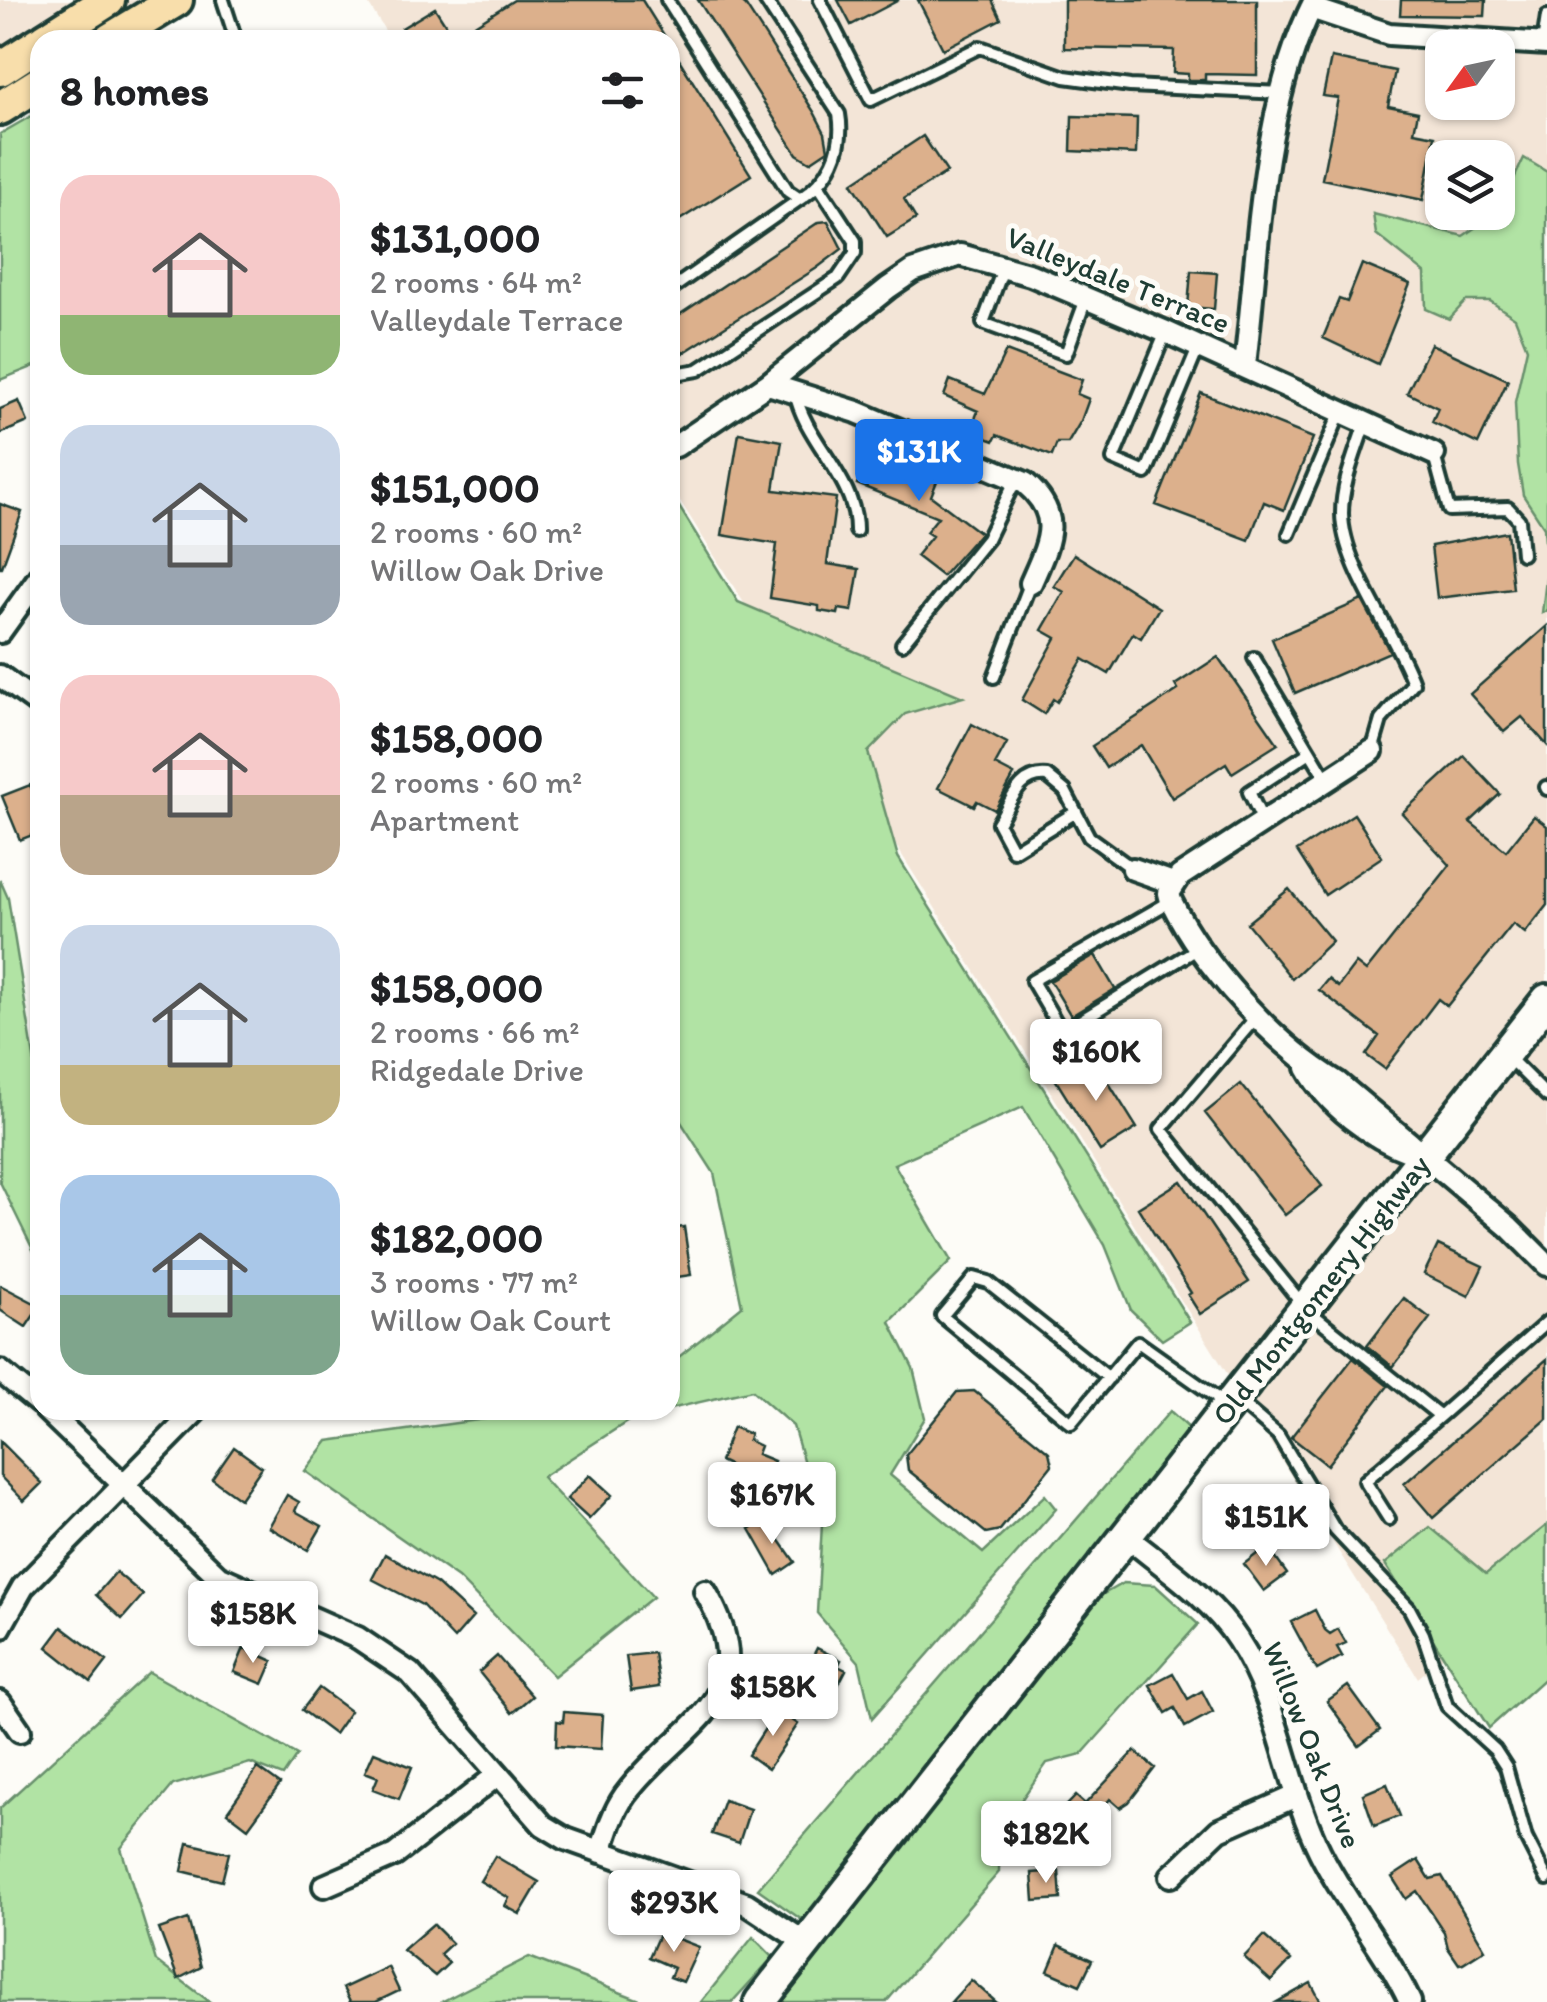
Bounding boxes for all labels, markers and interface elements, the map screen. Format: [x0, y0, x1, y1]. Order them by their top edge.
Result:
north arrow [1425, 30, 1515, 120]
map controls [1425, 30, 1515, 230]
icon: filters [595, 63, 650, 118]
text: 8 homes [60, 65, 209, 116]
button: layers [1425, 140, 1515, 230]
text: $131,000 [370, 212, 541, 263]
icon: home [140, 215, 260, 335]
street label: Valleydale Terrace [1001, 218, 1235, 341]
text: 2 rooms · 64 m² [370, 263, 582, 301]
text: Valleydale Terrace [370, 301, 623, 339]
pin: $131K [849, 419, 989, 504]
text: $131K [877, 432, 961, 470]
text: $151,000 [370, 462, 540, 513]
icon: home [140, 465, 260, 585]
text: 2 rooms · 60 m² [370, 513, 582, 551]
text: Willow Oak Drive [370, 551, 604, 589]
text: $158,000 [370, 712, 543, 763]
icon: home [140, 715, 260, 835]
text: 2 rooms · 60 m² [370, 763, 582, 801]
text: Apartment [370, 801, 519, 839]
text: $158,000 [370, 962, 543, 1013]
icon: home [140, 965, 260, 1085]
text: 2 rooms · 66 m² [370, 1013, 580, 1051]
pin: $160K [1026, 1019, 1166, 1104]
text: $160K [1052, 1032, 1140, 1070]
text: Ridgedale Drive [370, 1051, 584, 1089]
street label: Old Montgomery Highway [1204, 1147, 1438, 1432]
text: $182,000 [370, 1212, 543, 1263]
icon: home [140, 1215, 260, 1335]
text: 3 rooms · 77 m² [370, 1263, 578, 1301]
text: Willow Oak Court [370, 1301, 611, 1339]
pin: $167K [702, 1462, 842, 1547]
text: $167K [730, 1475, 814, 1513]
pin: $151K [1196, 1484, 1336, 1569]
text: $151K [1224, 1497, 1308, 1535]
pin: $158K [183, 1581, 323, 1666]
text: $158K [210, 1594, 296, 1632]
street label: Willow Oak Drive [1254, 1636, 1371, 1853]
pin: $158K [703, 1654, 843, 1739]
text: $158K [730, 1667, 816, 1705]
pin: $182K [976, 1801, 1116, 1886]
text: $182K [1003, 1814, 1089, 1852]
pin: $293K [604, 1870, 744, 1955]
text: $293K [630, 1883, 718, 1921]

